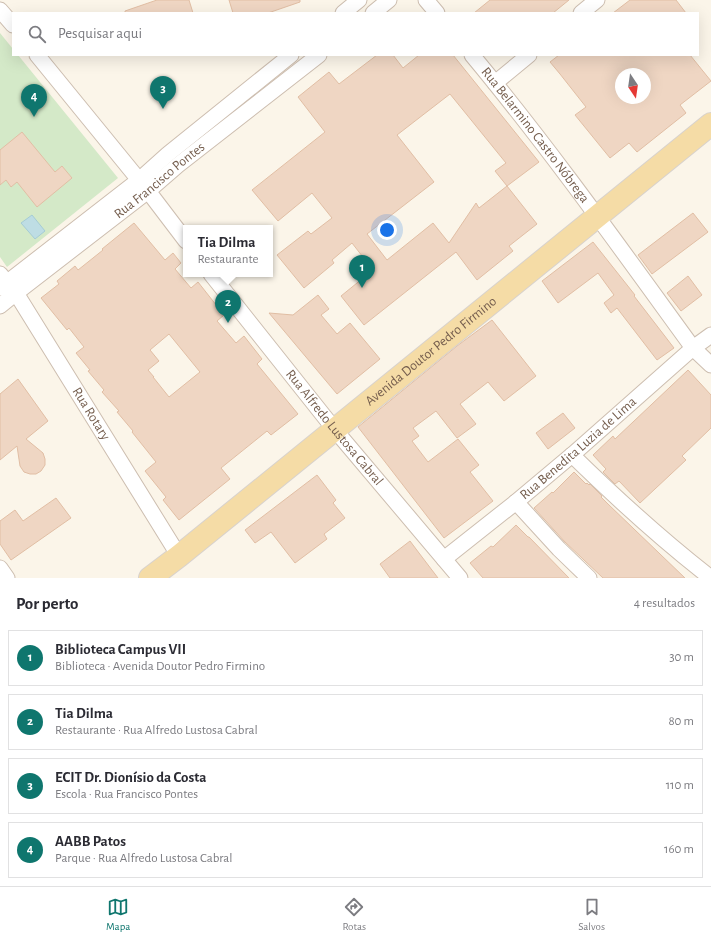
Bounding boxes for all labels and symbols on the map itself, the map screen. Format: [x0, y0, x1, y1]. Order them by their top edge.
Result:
street label: Rua Belarmino Castro Nóbrega [478, 65, 592, 206]
north arrow [615, 68, 651, 104]
pin: 3 [150, 76, 176, 109]
pin: 4 [21, 84, 47, 117]
street label: Rua Francisco Pontes [112, 140, 207, 221]
your location [377, 220, 397, 240]
pin: 1 [349, 255, 375, 288]
pin: 2 [215, 290, 241, 323]
street label: Avenida Doutor Pedro Firmino [363, 294, 499, 409]
street label: Rua Alfredo Lustosa Cabral [283, 367, 386, 488]
street label: Rua Rotary [69, 385, 112, 443]
street label: Rua Benedita Luzia de Lima [517, 394, 640, 502]

